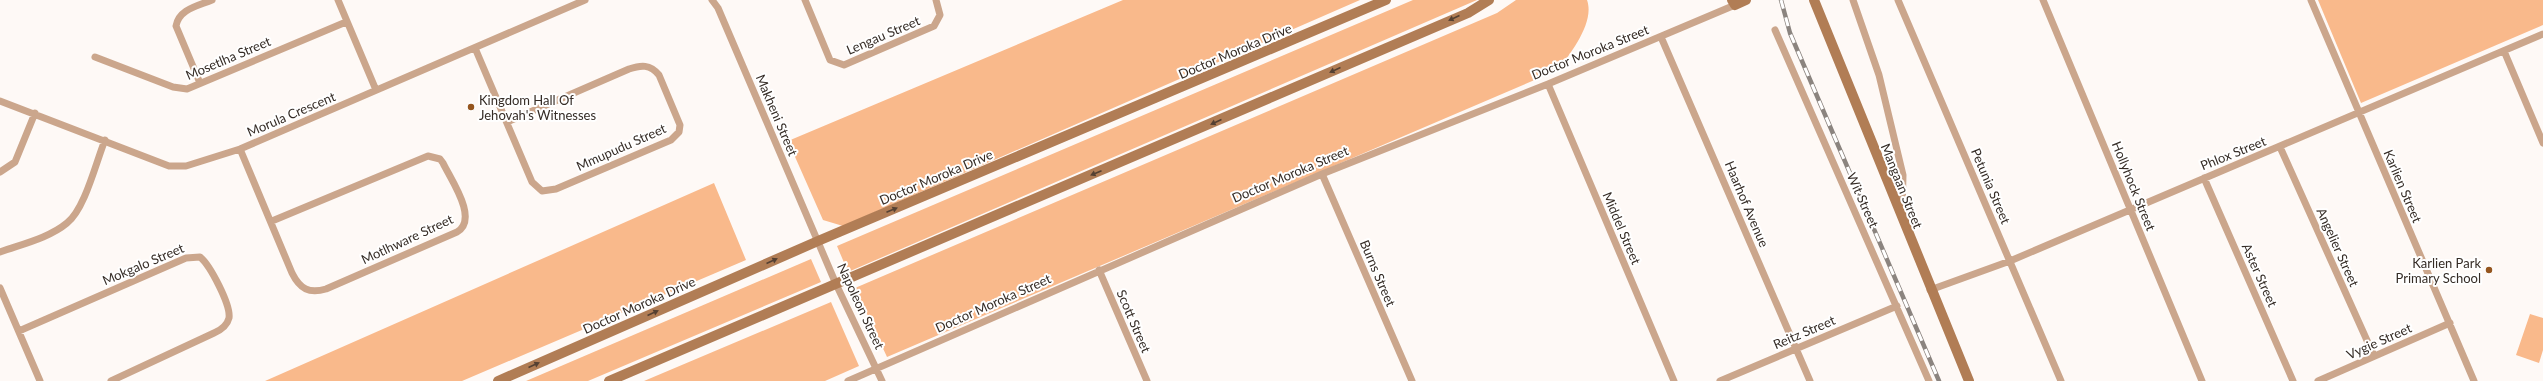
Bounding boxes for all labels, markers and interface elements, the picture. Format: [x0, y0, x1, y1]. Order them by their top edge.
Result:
street label: Lengau Street [844, 12, 922, 58]
one-way arrow [1448, 16, 1460, 22]
street label: Doctor Moroka Drive [1176, 20, 1294, 82]
street label: Doctor Moroka Street [1529, 21, 1651, 83]
street label: Mosetlha Street [183, 33, 273, 83]
one-way arrow [1330, 67, 1341, 73]
street label: Makheni Street [753, 72, 801, 158]
street label: Morula Crescent [244, 88, 338, 140]
place label: Kingdom Hall Of Jehovah's Witnesses [479, 92, 596, 123]
marker: Kingdom Hall Of Jehovah's Witnesses [466, 102, 476, 112]
one-way arrow [1210, 119, 1222, 125]
street label: Mmupudu Street [574, 120, 669, 174]
street label: Phlox Street [2198, 132, 2268, 173]
street label: Hollyhock Street [2109, 139, 2159, 233]
street label: Mangaan Street [1878, 141, 1926, 231]
street label: Doctor Moroka Street [1229, 142, 1351, 206]
street label: Doctor Moroka Drive [877, 146, 995, 208]
street label: Petunia Street [1968, 146, 2014, 227]
street label: Karlien Street [2380, 147, 2426, 225]
street label: Haarhof Avenue [1722, 158, 1772, 250]
street label: Wit Street [1844, 170, 1882, 230]
one-way arrow [1090, 171, 1102, 177]
street label: Middel Street [1600, 189, 1645, 267]
street label: Angelier Street [2313, 205, 2363, 289]
one-way arrow [886, 206, 898, 212]
street label: Motlhware Street [359, 211, 456, 267]
street label: Burns Street [1357, 237, 1399, 309]
street label: Mokgalo Street [100, 239, 187, 288]
street label: Aster Street [2239, 241, 2281, 310]
place label: Karlien Park Primary School [2396, 255, 2481, 286]
one-way arrow [767, 258, 778, 264]
street label: Napoleon Street [834, 260, 888, 352]
marker: Karlien Park Primary School [2484, 265, 2494, 275]
street label: Doctor Moroka Street [933, 270, 1054, 336]
street label: Doctor Moroka Drive [580, 273, 698, 337]
street label: Scott Street [1114, 287, 1155, 355]
one-way arrow [647, 310, 659, 316]
street label: Reitz Street [1771, 312, 1838, 352]
street label: Vygie Street [2344, 319, 2414, 362]
one-way arrow [528, 362, 540, 369]

